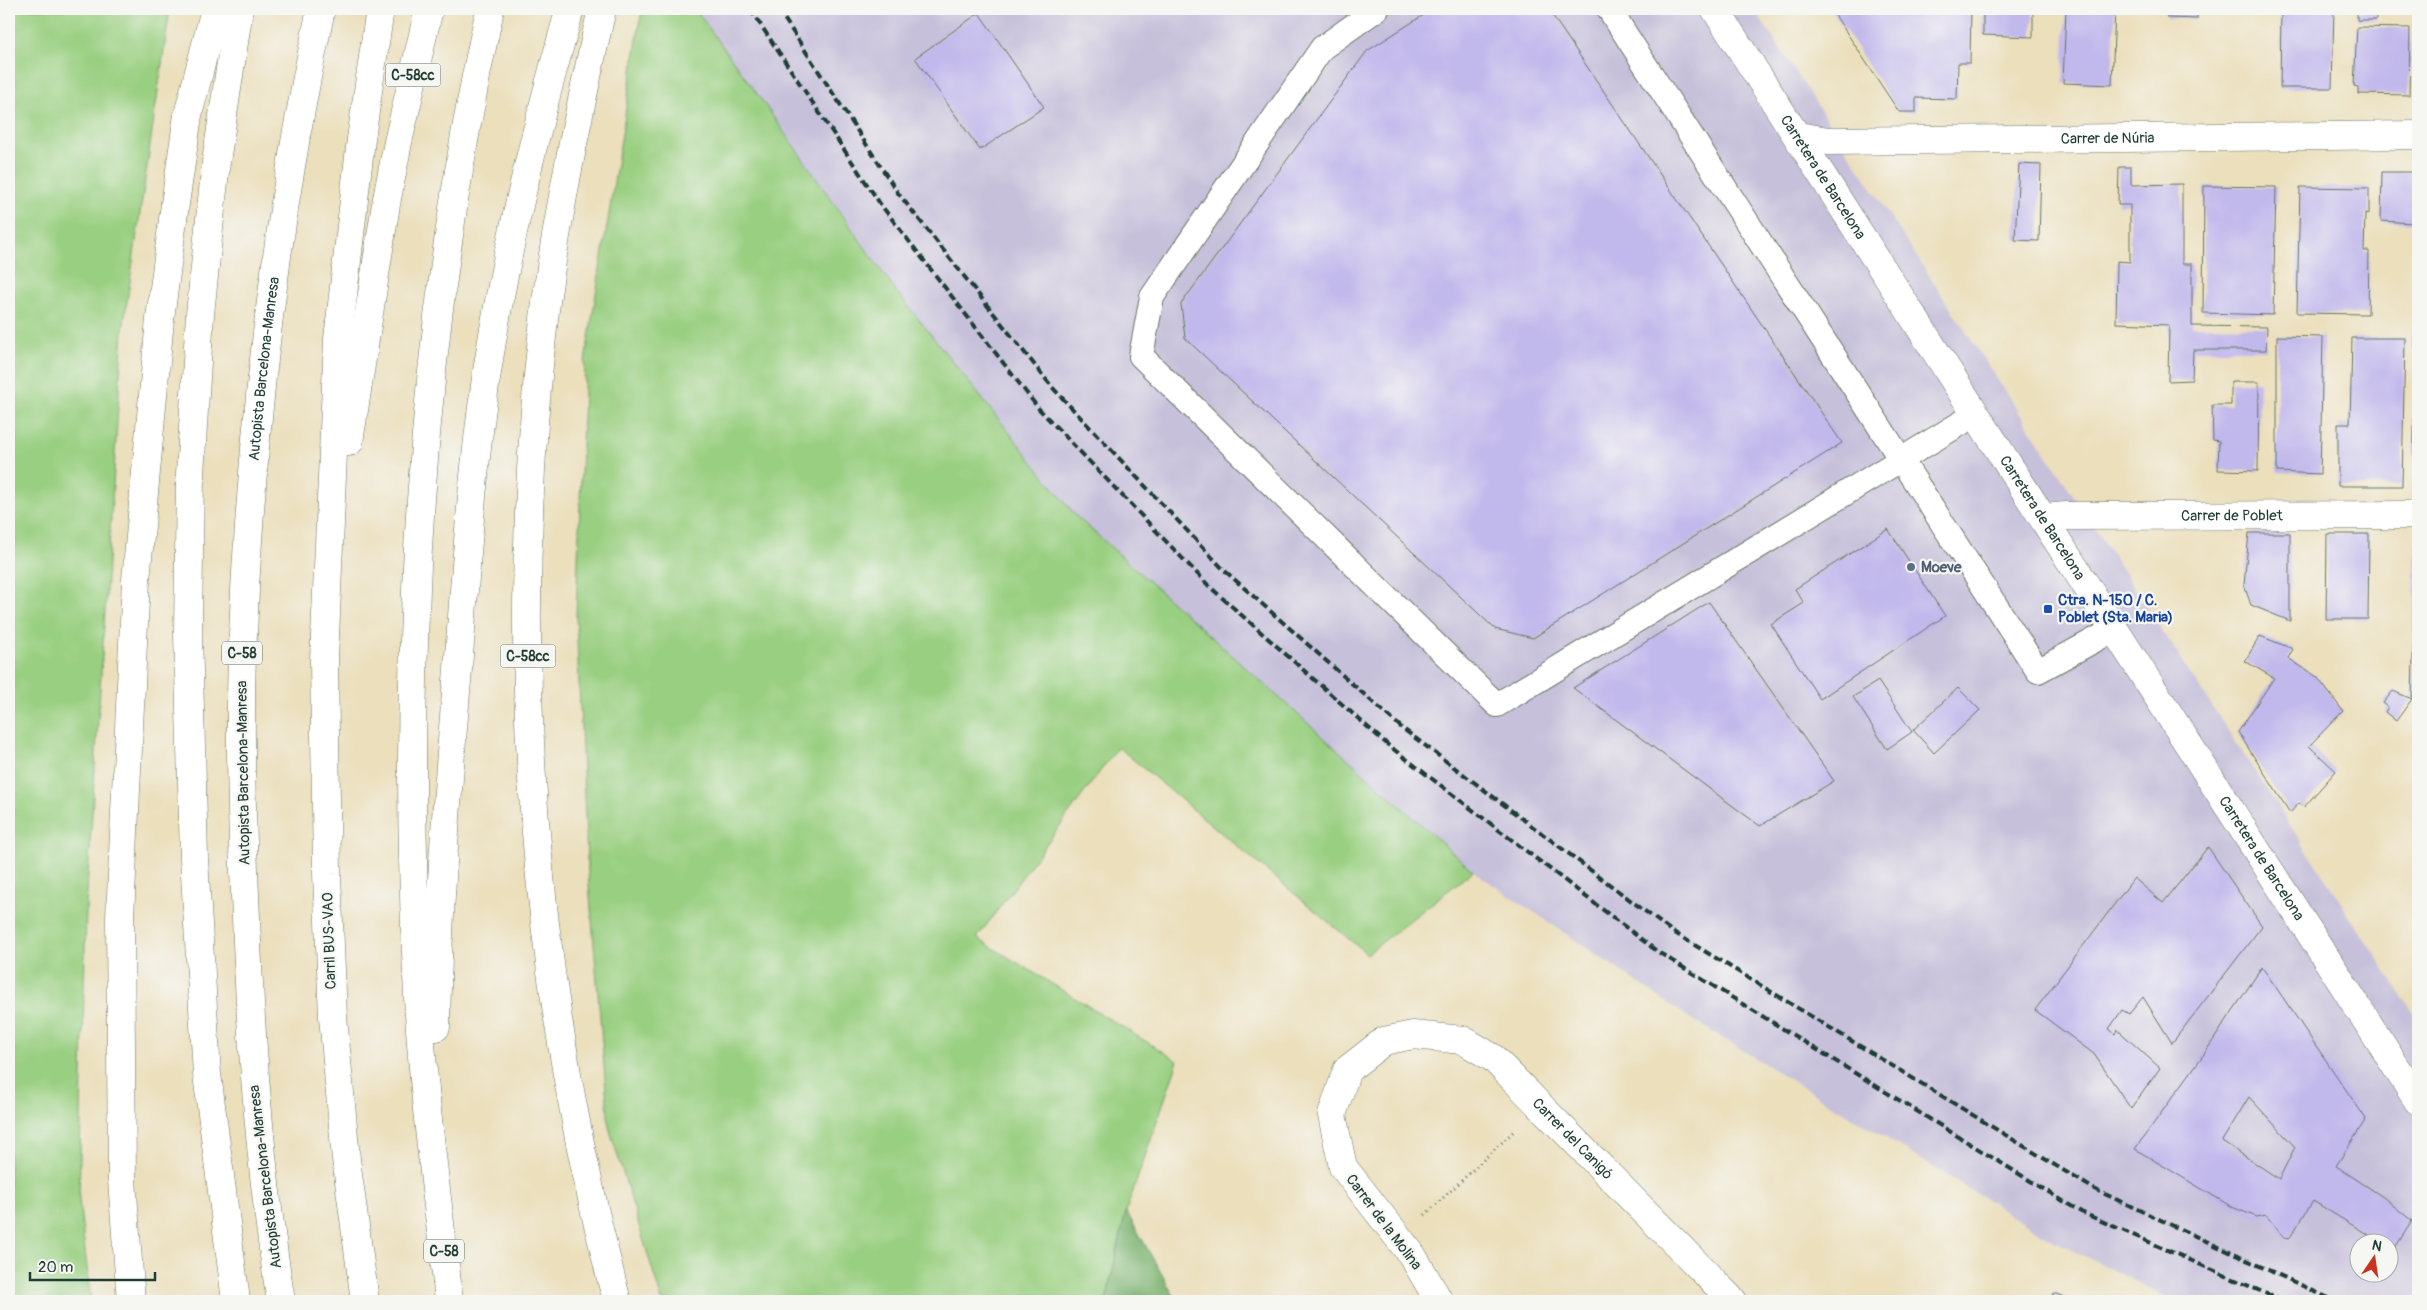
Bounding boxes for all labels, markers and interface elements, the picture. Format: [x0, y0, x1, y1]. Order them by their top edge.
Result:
road number: C-58cc [386, 64, 440, 86]
street label: Carretera de Barcelona [1776, 112, 1870, 243]
street label: Carrer de Núria [2061, 129, 2155, 149]
street label: Autopista Barcelona-Manresa [245, 276, 284, 462]
street label: Carretera de Barcelona [1995, 452, 2089, 584]
street label: Carrer de Poblet [2181, 506, 2284, 526]
place label: Moeve [1921, 558, 1962, 577]
marker: Moeve [1905, 561, 1917, 573]
place label: Ctra. N-150 / C. Poblet (Sta. Maria) [2058, 591, 2173, 627]
marker: Ctra. N-150 / C. Poblet (Sta. Maria) [2042, 603, 2054, 615]
road number: C-58 [222, 641, 262, 664]
road number: C-58cc [500, 644, 556, 668]
street label: Autopista Barcelona-Manresa [232, 680, 255, 866]
street label: Carretera de Barcelona [2214, 793, 2308, 924]
street label: Carril BUS-VAO [318, 892, 341, 990]
street label: Autopista Barcelona-Manresa [245, 1084, 286, 1270]
street label: Carrer del Canigó [1528, 1094, 1617, 1184]
street label: Carrer de la Molina [1341, 1171, 1426, 1274]
north arrow [2350, 1232, 2400, 1282]
text: N [2370, 1236, 2383, 1255]
road number: C-58 [424, 1240, 464, 1262]
scale bar [30, 1250, 155, 1282]
text: 20 m [38, 1258, 73, 1277]

